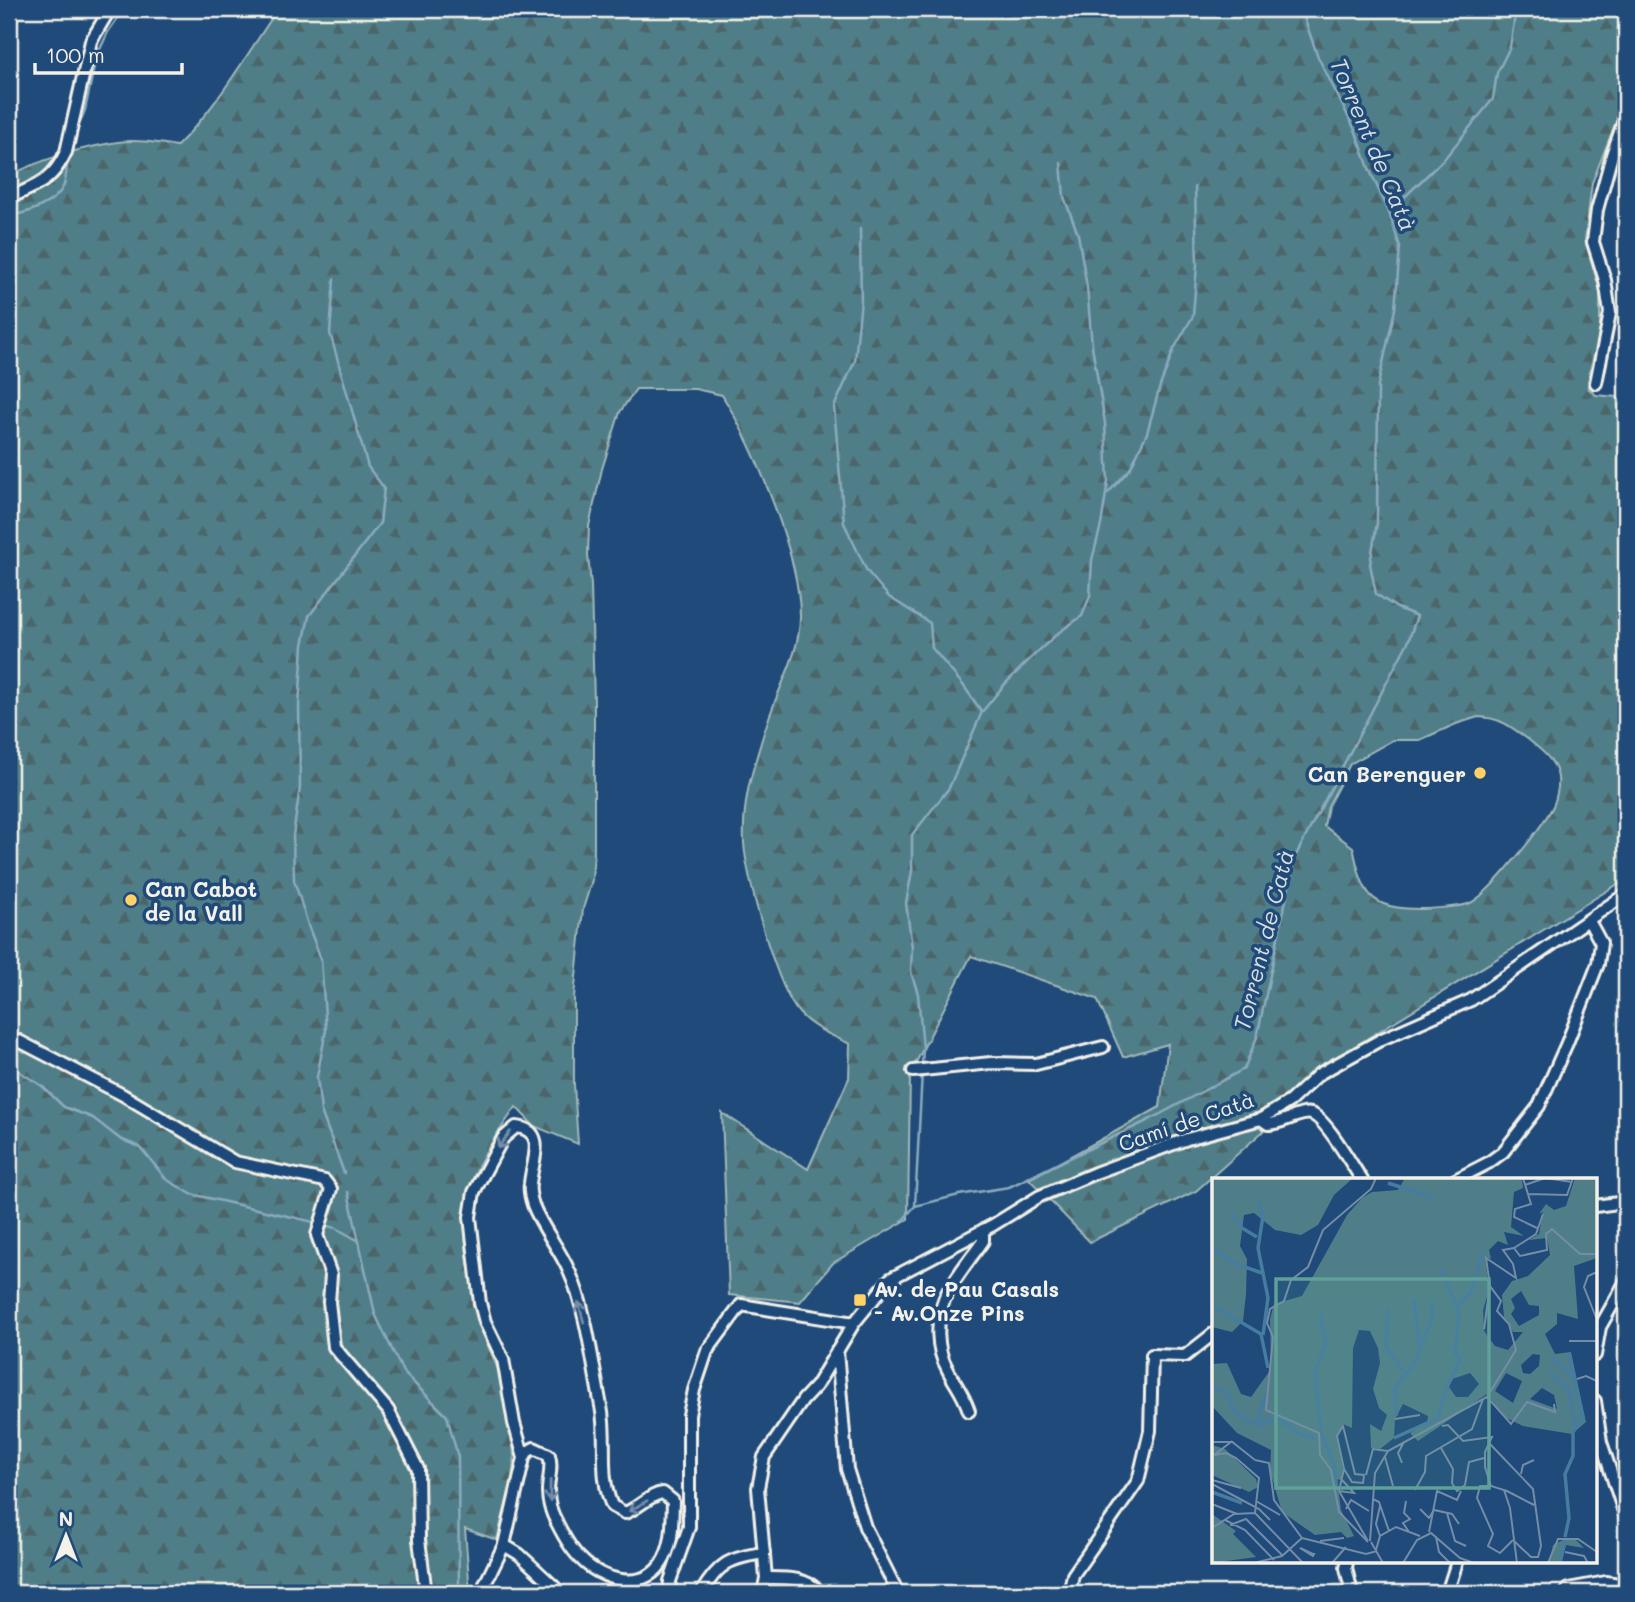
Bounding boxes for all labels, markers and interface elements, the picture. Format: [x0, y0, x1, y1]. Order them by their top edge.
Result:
scale bar [35, 32, 182, 76]
text: 100 m [46, 41, 105, 68]
water label: Torrent de Catà [1324, 53, 1424, 235]
place label: Can Berenguer [1308, 760, 1466, 787]
marker: Can Berenguer [1472, 765, 1488, 781]
water label: Torrent de Catà [1226, 846, 1300, 1034]
place label: Can Cabot de la Vall [145, 875, 257, 926]
marker: Can Cabot de la Vall [123, 892, 139, 908]
street label: Camí de Catà [1115, 1085, 1257, 1157]
one-way arrow [496, 1130, 511, 1149]
inset map [1212, 1178, 1596, 1564]
place label: Av. de Pau Casals - Av.Onze Pins [874, 1275, 1059, 1326]
marker: Av. de Pau Casals - Av.Onze Pins [852, 1292, 868, 1308]
one-way arrow [574, 1302, 587, 1324]
one-way arrow [543, 1479, 557, 1502]
one-way arrow [628, 1499, 648, 1513]
north arrow [32, 1500, 102, 1570]
text: N [59, 1506, 73, 1531]

